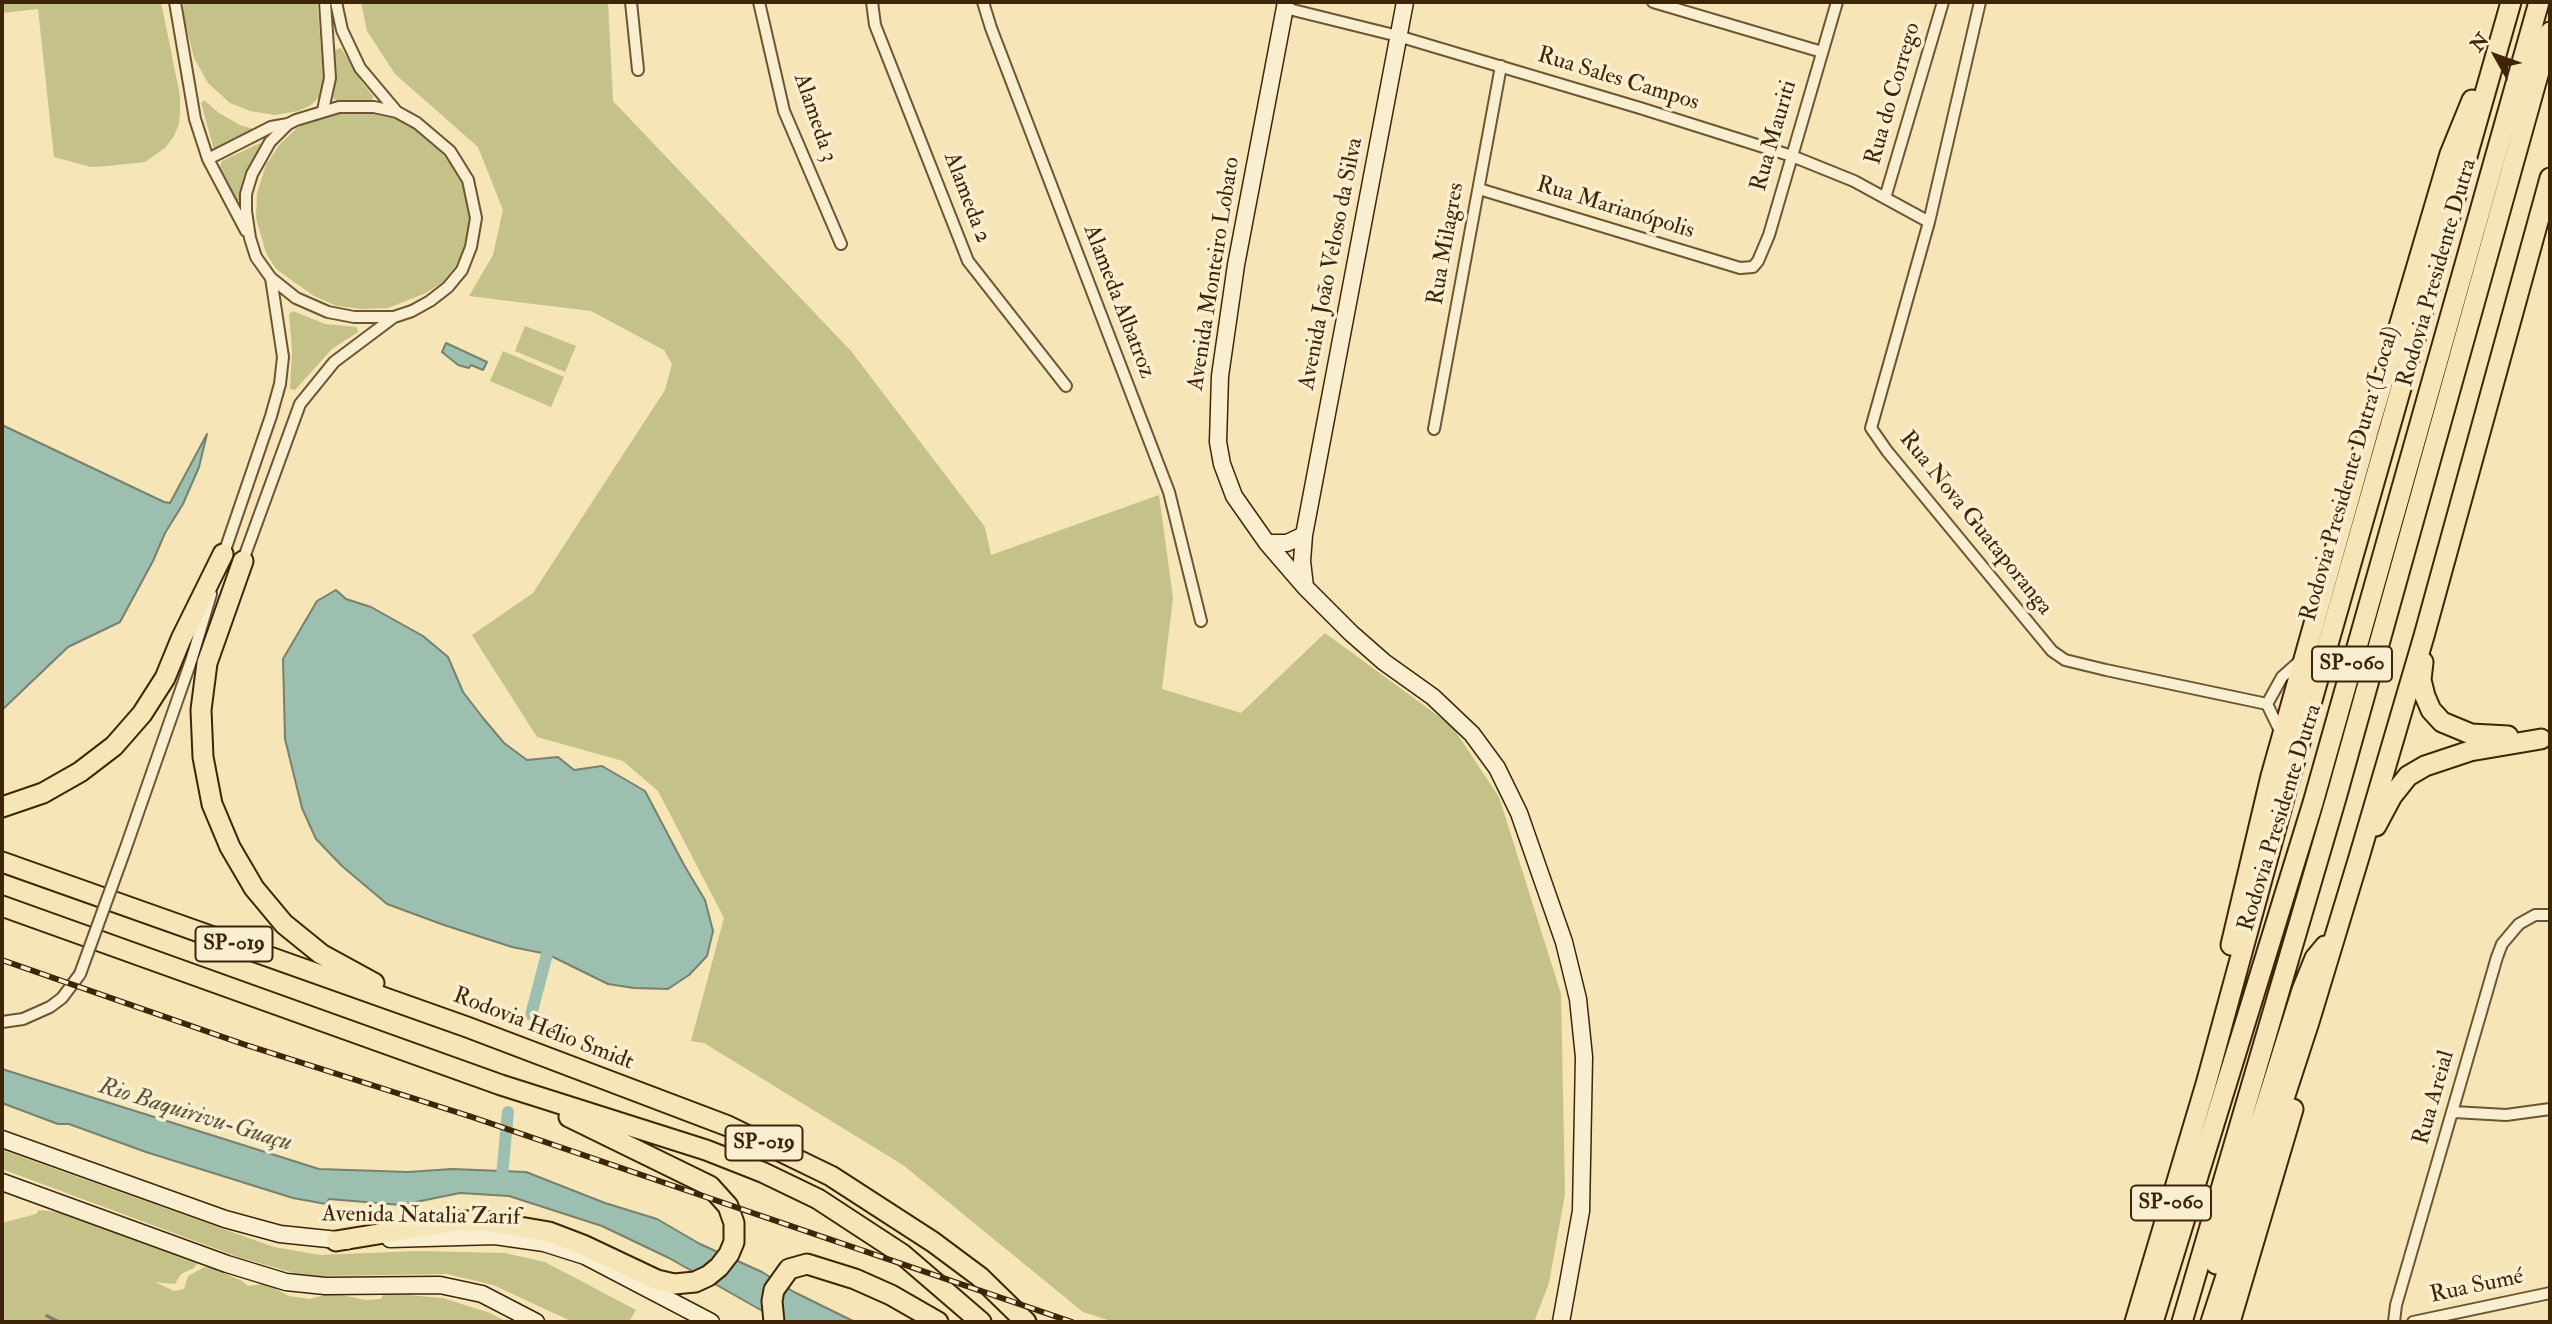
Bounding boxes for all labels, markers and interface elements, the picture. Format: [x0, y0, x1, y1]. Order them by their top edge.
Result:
street label: Rua do Corrego [1861, 20, 1927, 168]
north arrow [2461, 21, 2531, 91]
text: N [2465, 28, 2495, 57]
street label: Rua Sales Campos [1534, 42, 1702, 118]
street label: Alameda 3 [786, 70, 842, 166]
street label: Rua Mauriti [1746, 77, 1804, 195]
street label: Avenida João Veloso da Silva [1294, 136, 1370, 392]
street label: Alameda 2 [936, 149, 996, 247]
street label: Avenida Monteiro Lobato [1183, 155, 1247, 393]
street label: Rodovia Presidente Dutra [2392, 156, 2484, 390]
street label: Rua Marianópolis [1533, 172, 1697, 246]
street label: Rua Milagres [1423, 181, 1471, 307]
street label: Alameda Albatroz [1076, 221, 1160, 383]
street label: Rodovia Presidente Dutra (Local) [2296, 323, 2406, 625]
street label: Rua Nova Guataporanga [1892, 427, 2058, 621]
road number: SP-060 [2312, 646, 2392, 682]
street label: Rodovia Presidente Dutra [2233, 701, 2329, 935]
road number: SP-019 [196, 926, 272, 962]
street label: Rodovia Hélio Smidt [449, 983, 637, 1077]
street label: Rua Areial [2408, 1048, 2462, 1148]
water label: Rio Baquirivu-Guaçu [95, 1073, 295, 1159]
road number: SP-019 [726, 1126, 802, 1160]
road number: SP-060 [2131, 1186, 2211, 1220]
street label: Avenida Natalia Zarif [322, 1201, 520, 1233]
street label: Rua Sumé [2428, 1264, 2526, 1310]

